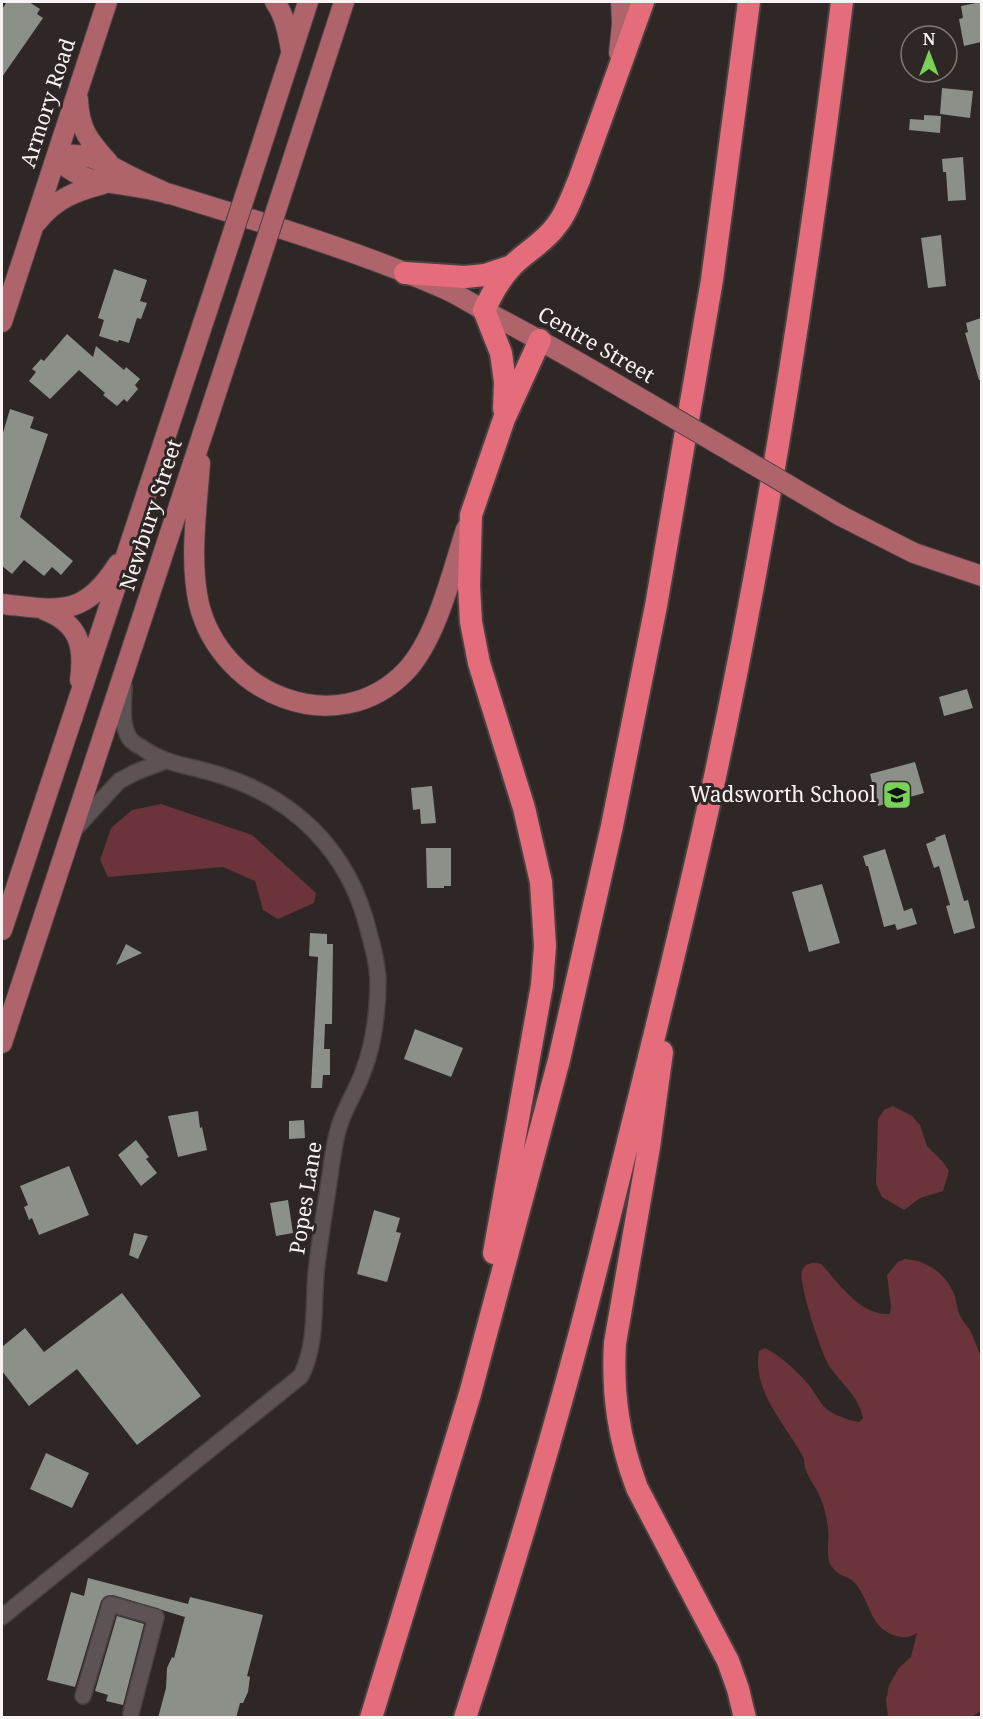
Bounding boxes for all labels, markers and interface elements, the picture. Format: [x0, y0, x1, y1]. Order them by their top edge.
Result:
north arrow [899, 24, 959, 84]
text: N [923, 28, 936, 50]
street label: Armory Road [13, 34, 81, 171]
street label: Centre Street [533, 299, 660, 389]
street label: Newbury Street [112, 436, 188, 594]
school or university icon: Wadsworth School [881, 779, 913, 811]
place label: Wadsworth School [689, 780, 876, 808]
street label: Popes Lane [282, 1140, 328, 1256]

